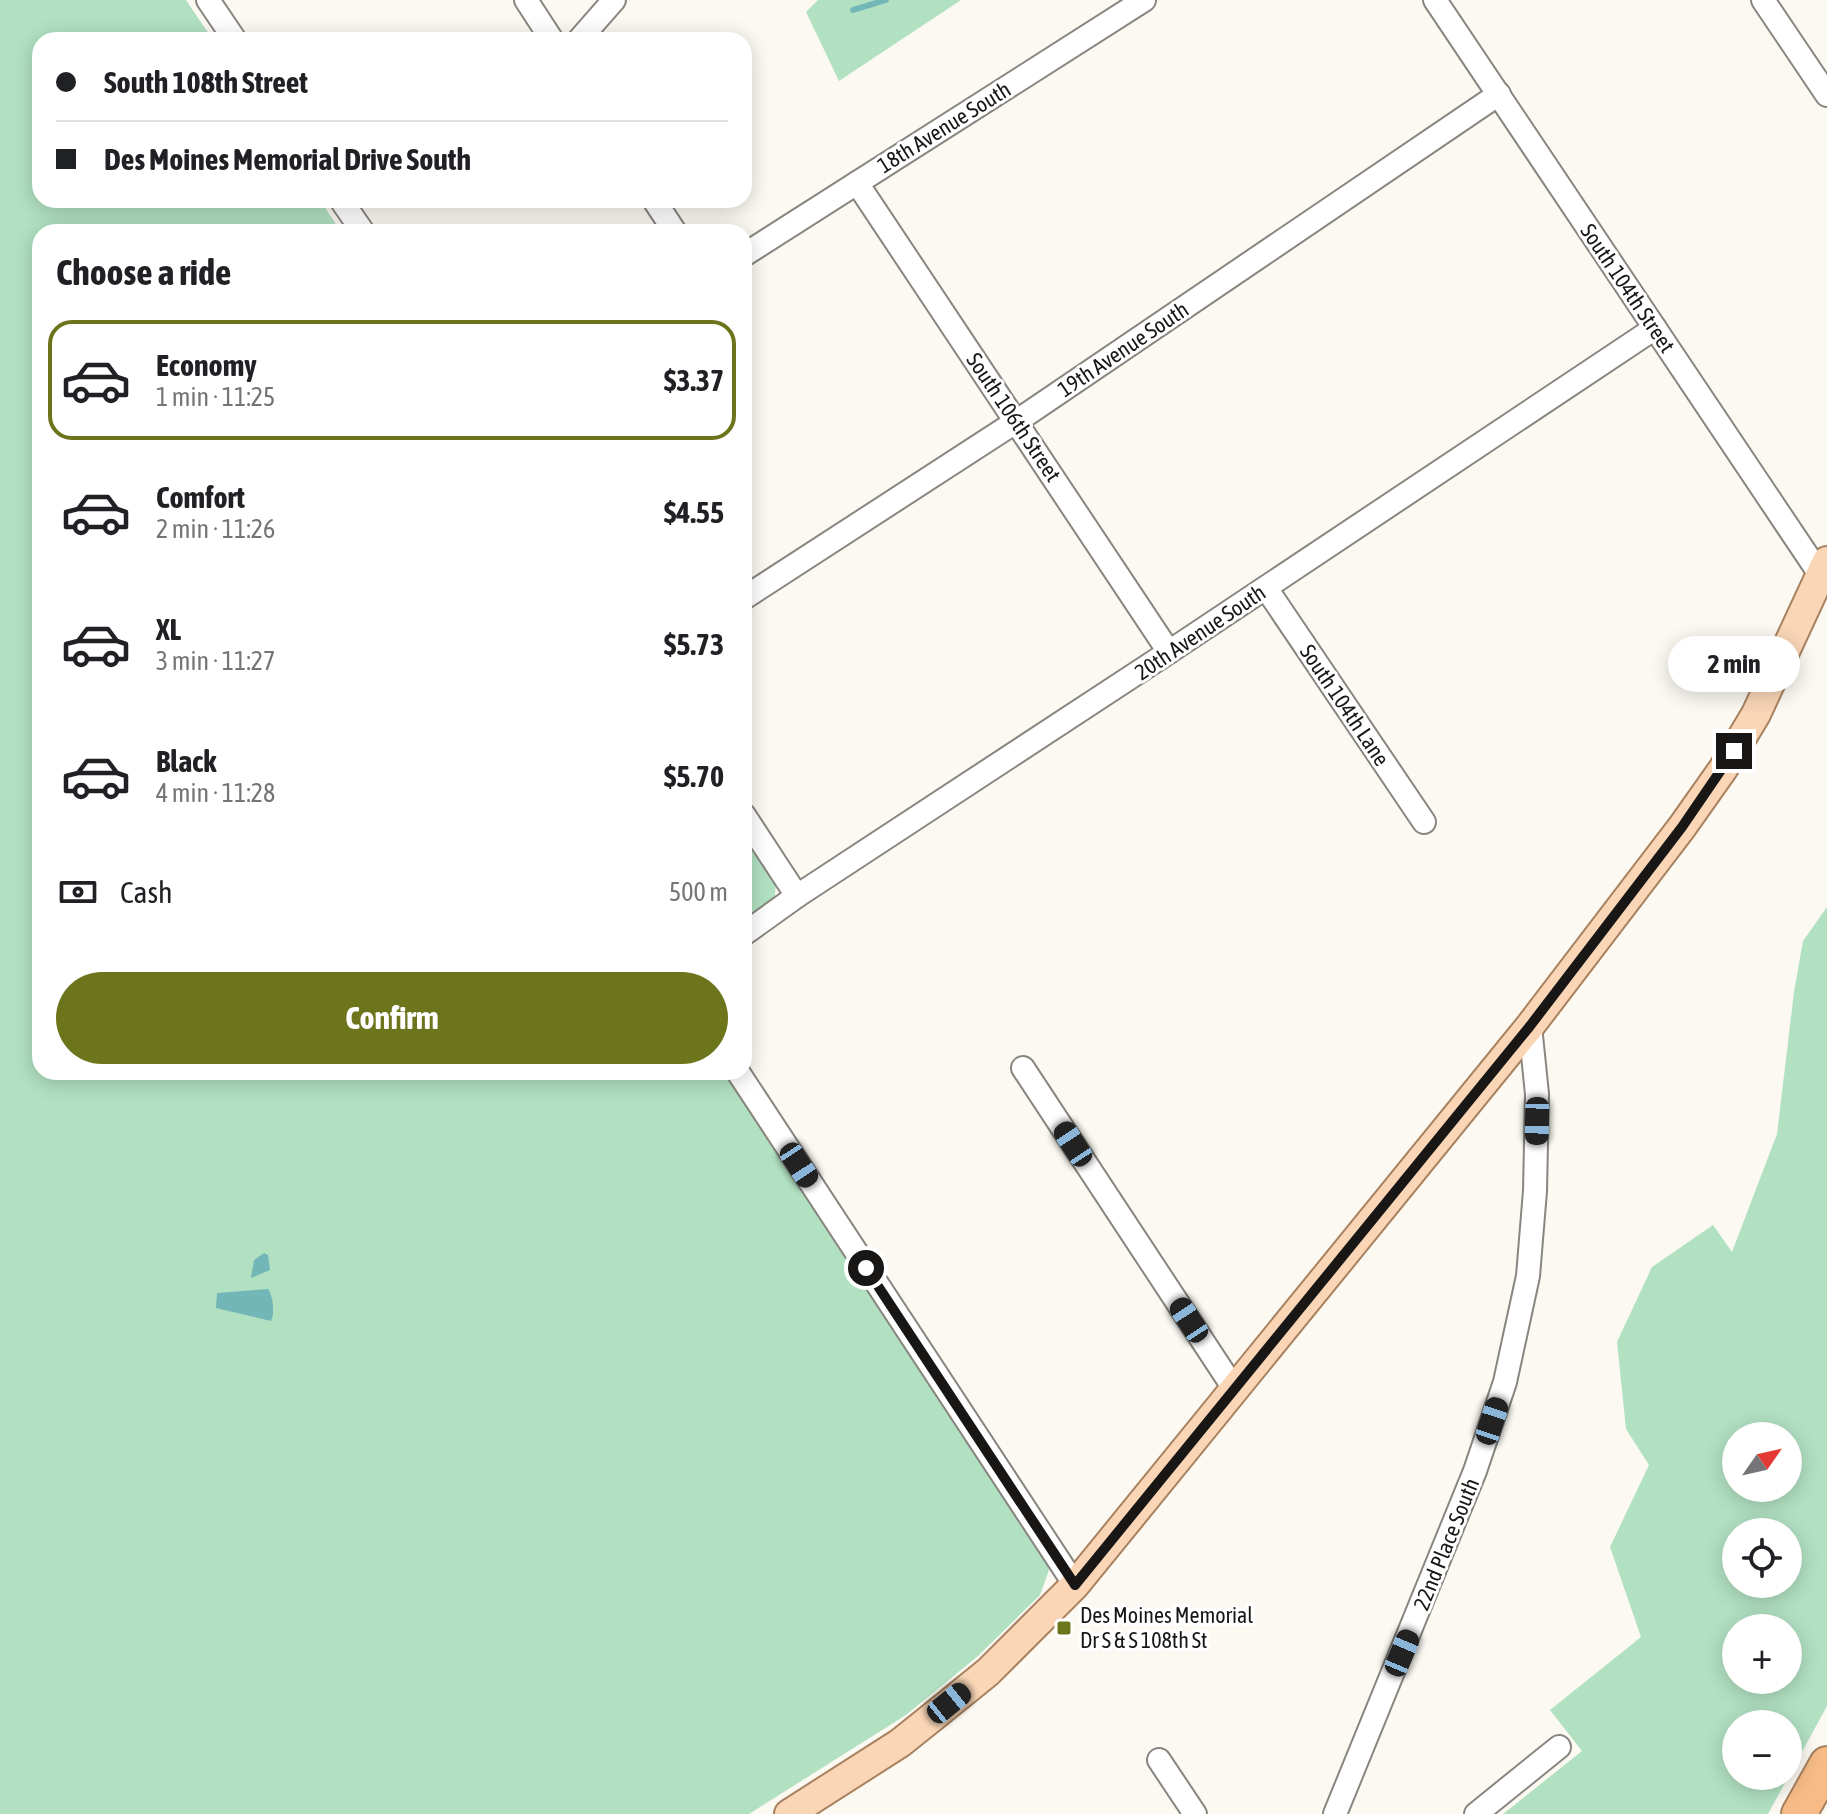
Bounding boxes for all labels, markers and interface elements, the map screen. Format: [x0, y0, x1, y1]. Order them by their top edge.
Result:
text: South 108th Street [104, 65, 308, 99]
street label: 18th Avenue South [873, 76, 1015, 178]
text: Des Moines Memorial Drive South [104, 142, 471, 176]
street label: South 104th Street [1575, 219, 1681, 357]
text: Choose a ride [56, 251, 231, 293]
street label: 19th Avenue South [1053, 296, 1193, 402]
icon: car [60, 344, 132, 416]
text: Economy [156, 348, 257, 382]
street label: South 106th Street [961, 348, 1067, 486]
text: $3.37 [664, 363, 724, 397]
text: 1 min · 11:25 [156, 382, 275, 412]
icon: car [60, 476, 132, 548]
text: Comfort [156, 480, 245, 514]
text: $4.55 [664, 495, 724, 529]
text: 2 min · 11:26 [156, 514, 275, 544]
street label: 20th Avenue South [1130, 579, 1270, 685]
icon: car [60, 608, 132, 680]
text: XL [156, 612, 181, 646]
text: $5.73 [664, 627, 724, 661]
callout: 2 min [1668, 635, 1800, 691]
street label: South 104th Lane [1295, 639, 1395, 771]
text: 3 min · 11:27 [156, 646, 275, 676]
text: 2 min [1707, 649, 1761, 679]
route end [1716, 733, 1752, 769]
icon: car [60, 740, 132, 812]
text: Black [156, 744, 216, 778]
text: $5.70 [664, 759, 724, 793]
text: 4 min · 11:28 [156, 778, 275, 808]
icon: cash [56, 870, 100, 914]
text: Cash [120, 875, 173, 909]
text: 500 m [669, 877, 728, 907]
button: Confirm [56, 972, 728, 1064]
car [1525, 1097, 1549, 1145]
car [1050, 1117, 1096, 1171]
car [776, 1138, 822, 1192]
route start [848, 1250, 884, 1286]
car [1166, 1293, 1212, 1347]
car [1473, 1394, 1511, 1448]
north arrow [1722, 1422, 1802, 1502]
map controls [1722, 1422, 1802, 1790]
street label: 22nd Place South [1408, 1474, 1484, 1614]
button: locate [1722, 1518, 1802, 1598]
place label: Des Moines Memorial Dr S & S 108th St [1080, 1602, 1253, 1653]
button: + [1722, 1614, 1802, 1694]
marker: Des Moines Memorial Dr S & S 108th St [1055, 1619, 1073, 1637]
car [1382, 1626, 1422, 1680]
car [923, 1679, 975, 1727]
button: − [1722, 1710, 1802, 1790]

